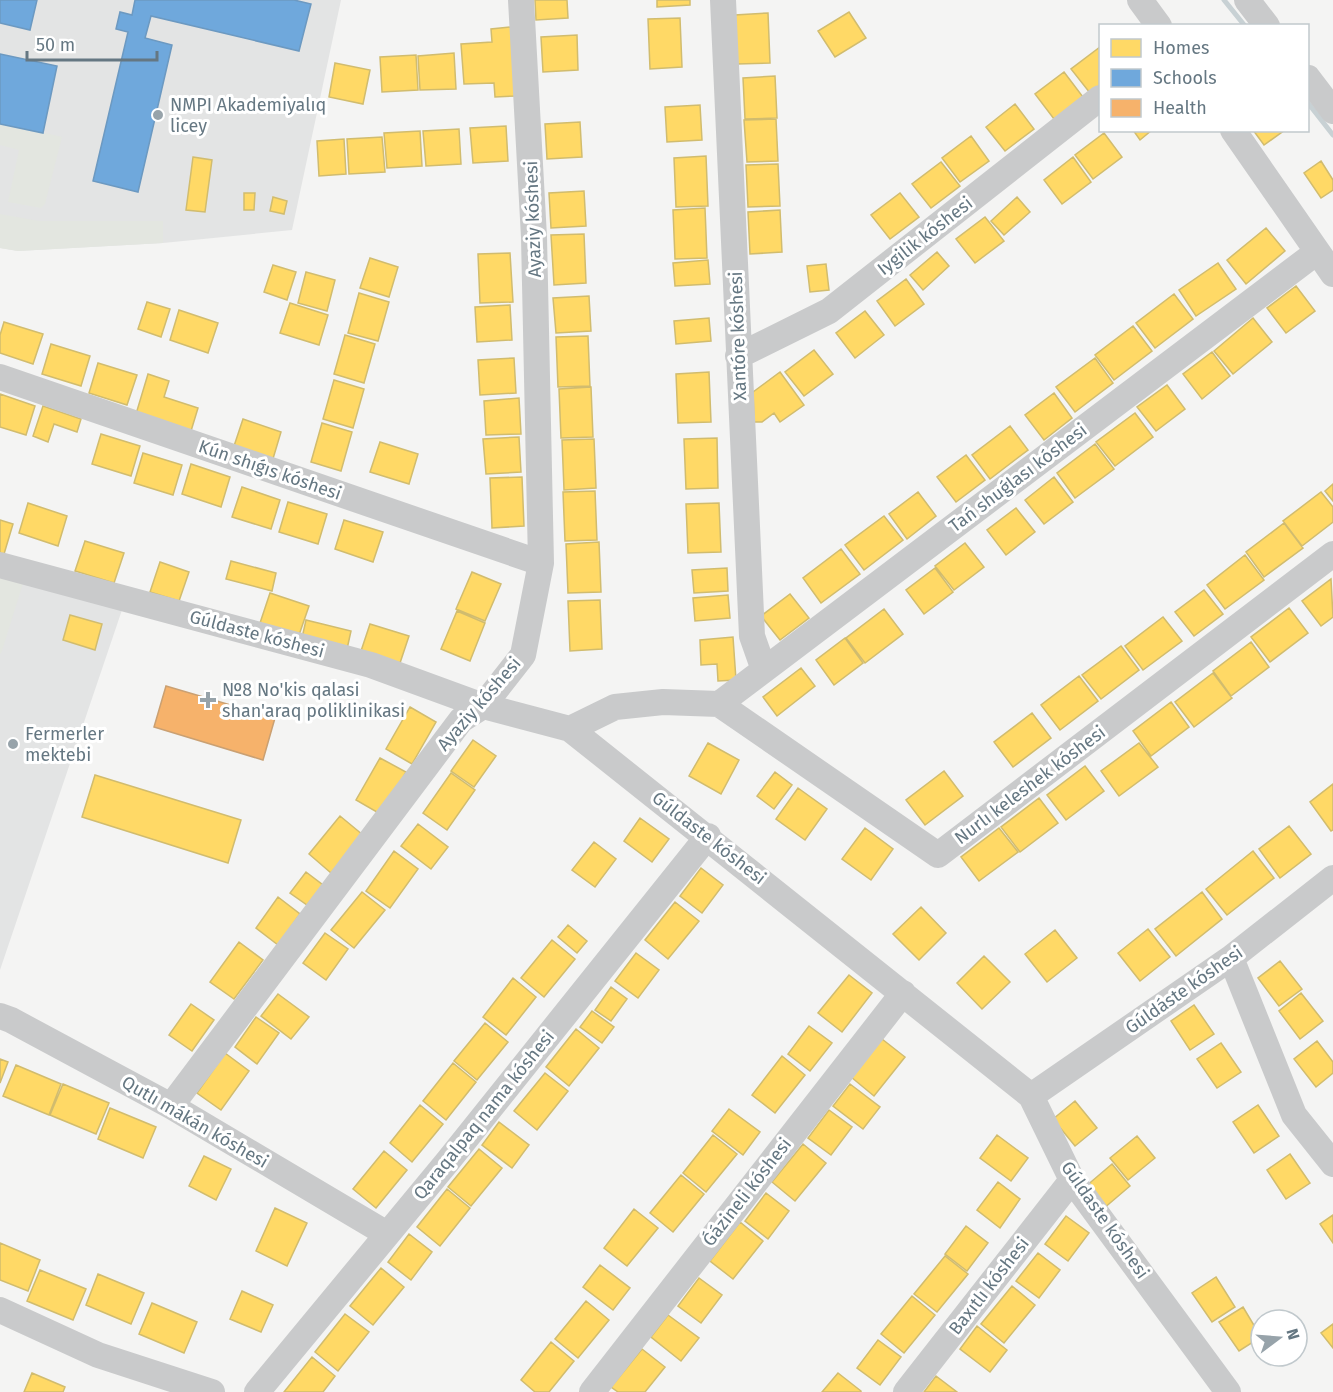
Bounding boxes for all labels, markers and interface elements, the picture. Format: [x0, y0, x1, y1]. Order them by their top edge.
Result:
scale bar [27, 24, 158, 62]
legend [1099, 24, 1309, 132]
text: 50 m [36, 34, 75, 56]
text: Homes [1153, 37, 1209, 59]
text: Schools [1153, 67, 1217, 89]
place label: NMPI Akademiyalıq licey [170, 94, 326, 137]
text: Health [1153, 97, 1207, 119]
marker: NMPI Akademiyalıq licey [151, 108, 165, 122]
street label: Ayaziy kóshesi [520, 160, 546, 278]
street label: Iygilik kóshesi [873, 192, 977, 280]
street label: Xantóre kóshesi [725, 271, 751, 401]
street label: Tań shuǵlası kóshesi [945, 419, 1091, 537]
street label: Kún shıǵıs kóshesi [196, 435, 344, 505]
street label: Gúldaste kóshesi [187, 605, 327, 663]
street label: Ayaziy kóshesi [432, 653, 526, 755]
place label: №8 No'kis qalasi shan'araq poliklinikasi [222, 679, 405, 722]
marker: №8 No'kis qalasi shan'araq poliklinikasi [199, 691, 217, 709]
street label: Nurlı keleshek kóshesi [950, 721, 1110, 849]
place label: Fermerler mektebi [25, 723, 104, 766]
marker: Fermerler mektebi [6, 737, 20, 751]
street label: Gúldaste kóshesi [648, 787, 770, 889]
street label: Gúldáste kóshesi [1121, 941, 1247, 1039]
street label: Qaraqalpaq nama kóshesi [409, 1026, 559, 1204]
street label: Qutlı mákán kóshesi [118, 1071, 272, 1173]
street label: Ǵázineli kóshesi [698, 1133, 796, 1251]
street label: Gúldaste kóshesi [1056, 1157, 1154, 1283]
street label: Baxıtlı kóshesi [944, 1233, 1034, 1339]
north arrow [1249, 1308, 1309, 1368]
text: N [1282, 1326, 1304, 1342]

